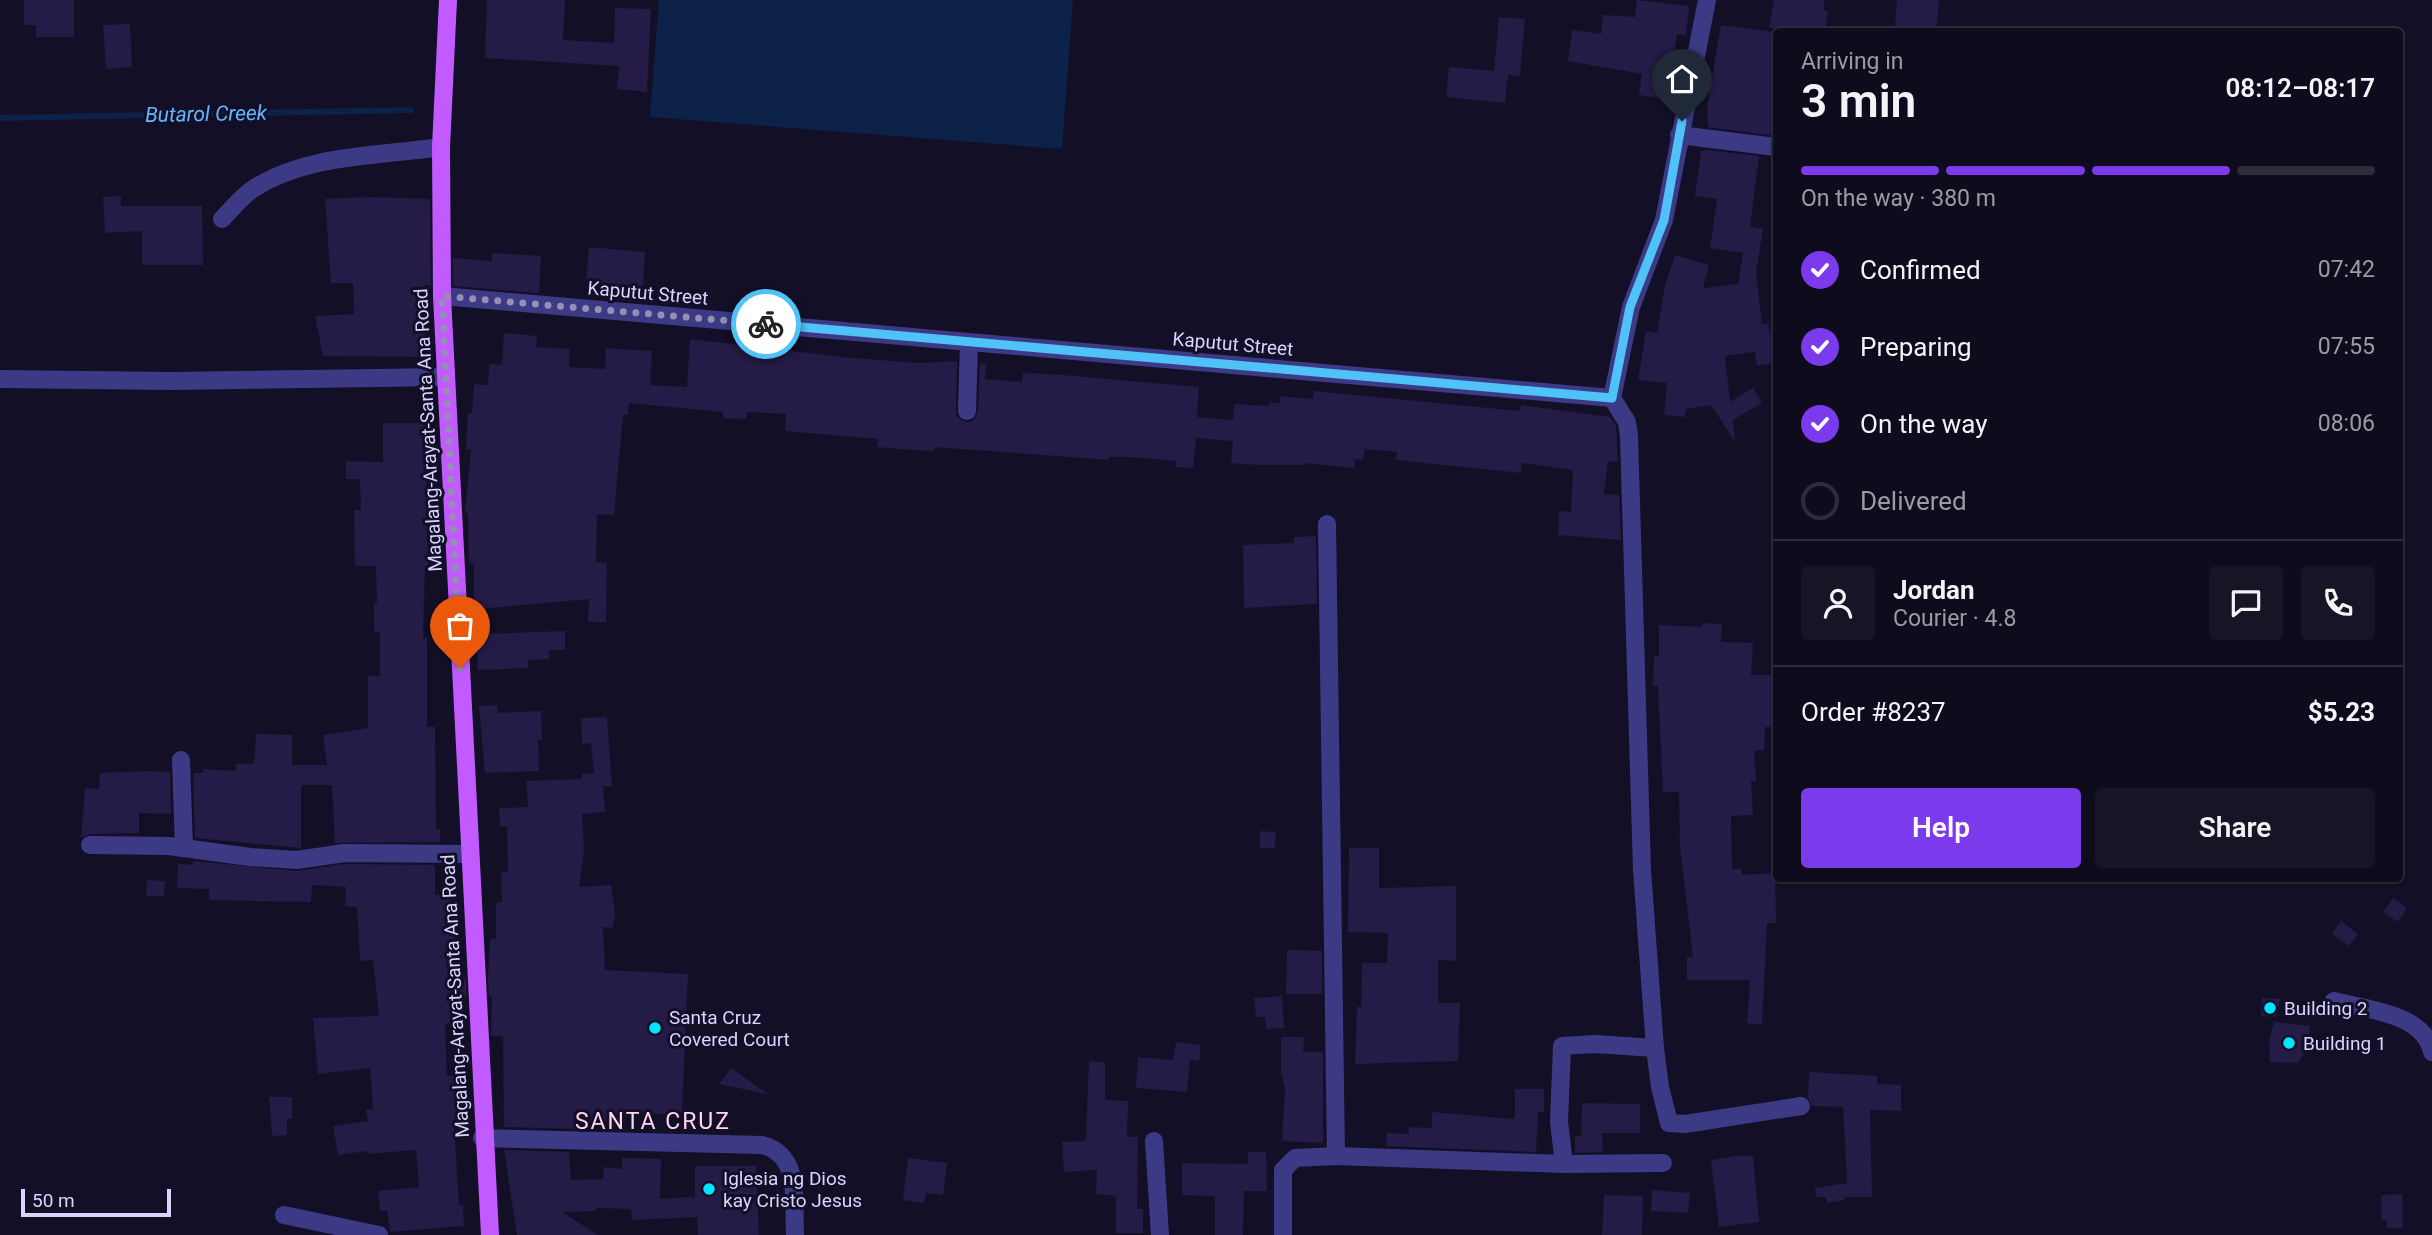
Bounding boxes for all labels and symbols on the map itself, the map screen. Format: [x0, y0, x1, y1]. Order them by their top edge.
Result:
pin [1652, 49, 1712, 121]
water label: Butarol Creek [145, 101, 268, 127]
street label: Kaputut Street [587, 276, 709, 310]
street label: Magalang-Arayat-Santa Ana Road [409, 288, 447, 572]
courier [731, 289, 801, 359]
street label: Kaputut Street [1172, 327, 1294, 361]
pin [430, 596, 490, 668]
street label: Magalang-Arayat-Santa Ana Road [436, 854, 474, 1138]
place label: Building 2 [2284, 997, 2367, 1020]
marker: Building 2 [2262, 1000, 2278, 1016]
place label: Santa Cruz Covered Court [669, 1006, 790, 1051]
marker: Santa Cruz Covered Court [647, 1020, 663, 1036]
place label: Building 1 [2303, 1032, 2386, 1055]
marker: Building 1 [2281, 1035, 2297, 1051]
district label: SANTA CRUZ [575, 1108, 731, 1135]
place label: Iglesia ng Dios kay Cristo Jesus [723, 1167, 862, 1212]
marker: Iglesia ng Dios kay Cristo Jesus [701, 1181, 717, 1197]
scale bar [21, 1186, 172, 1218]

